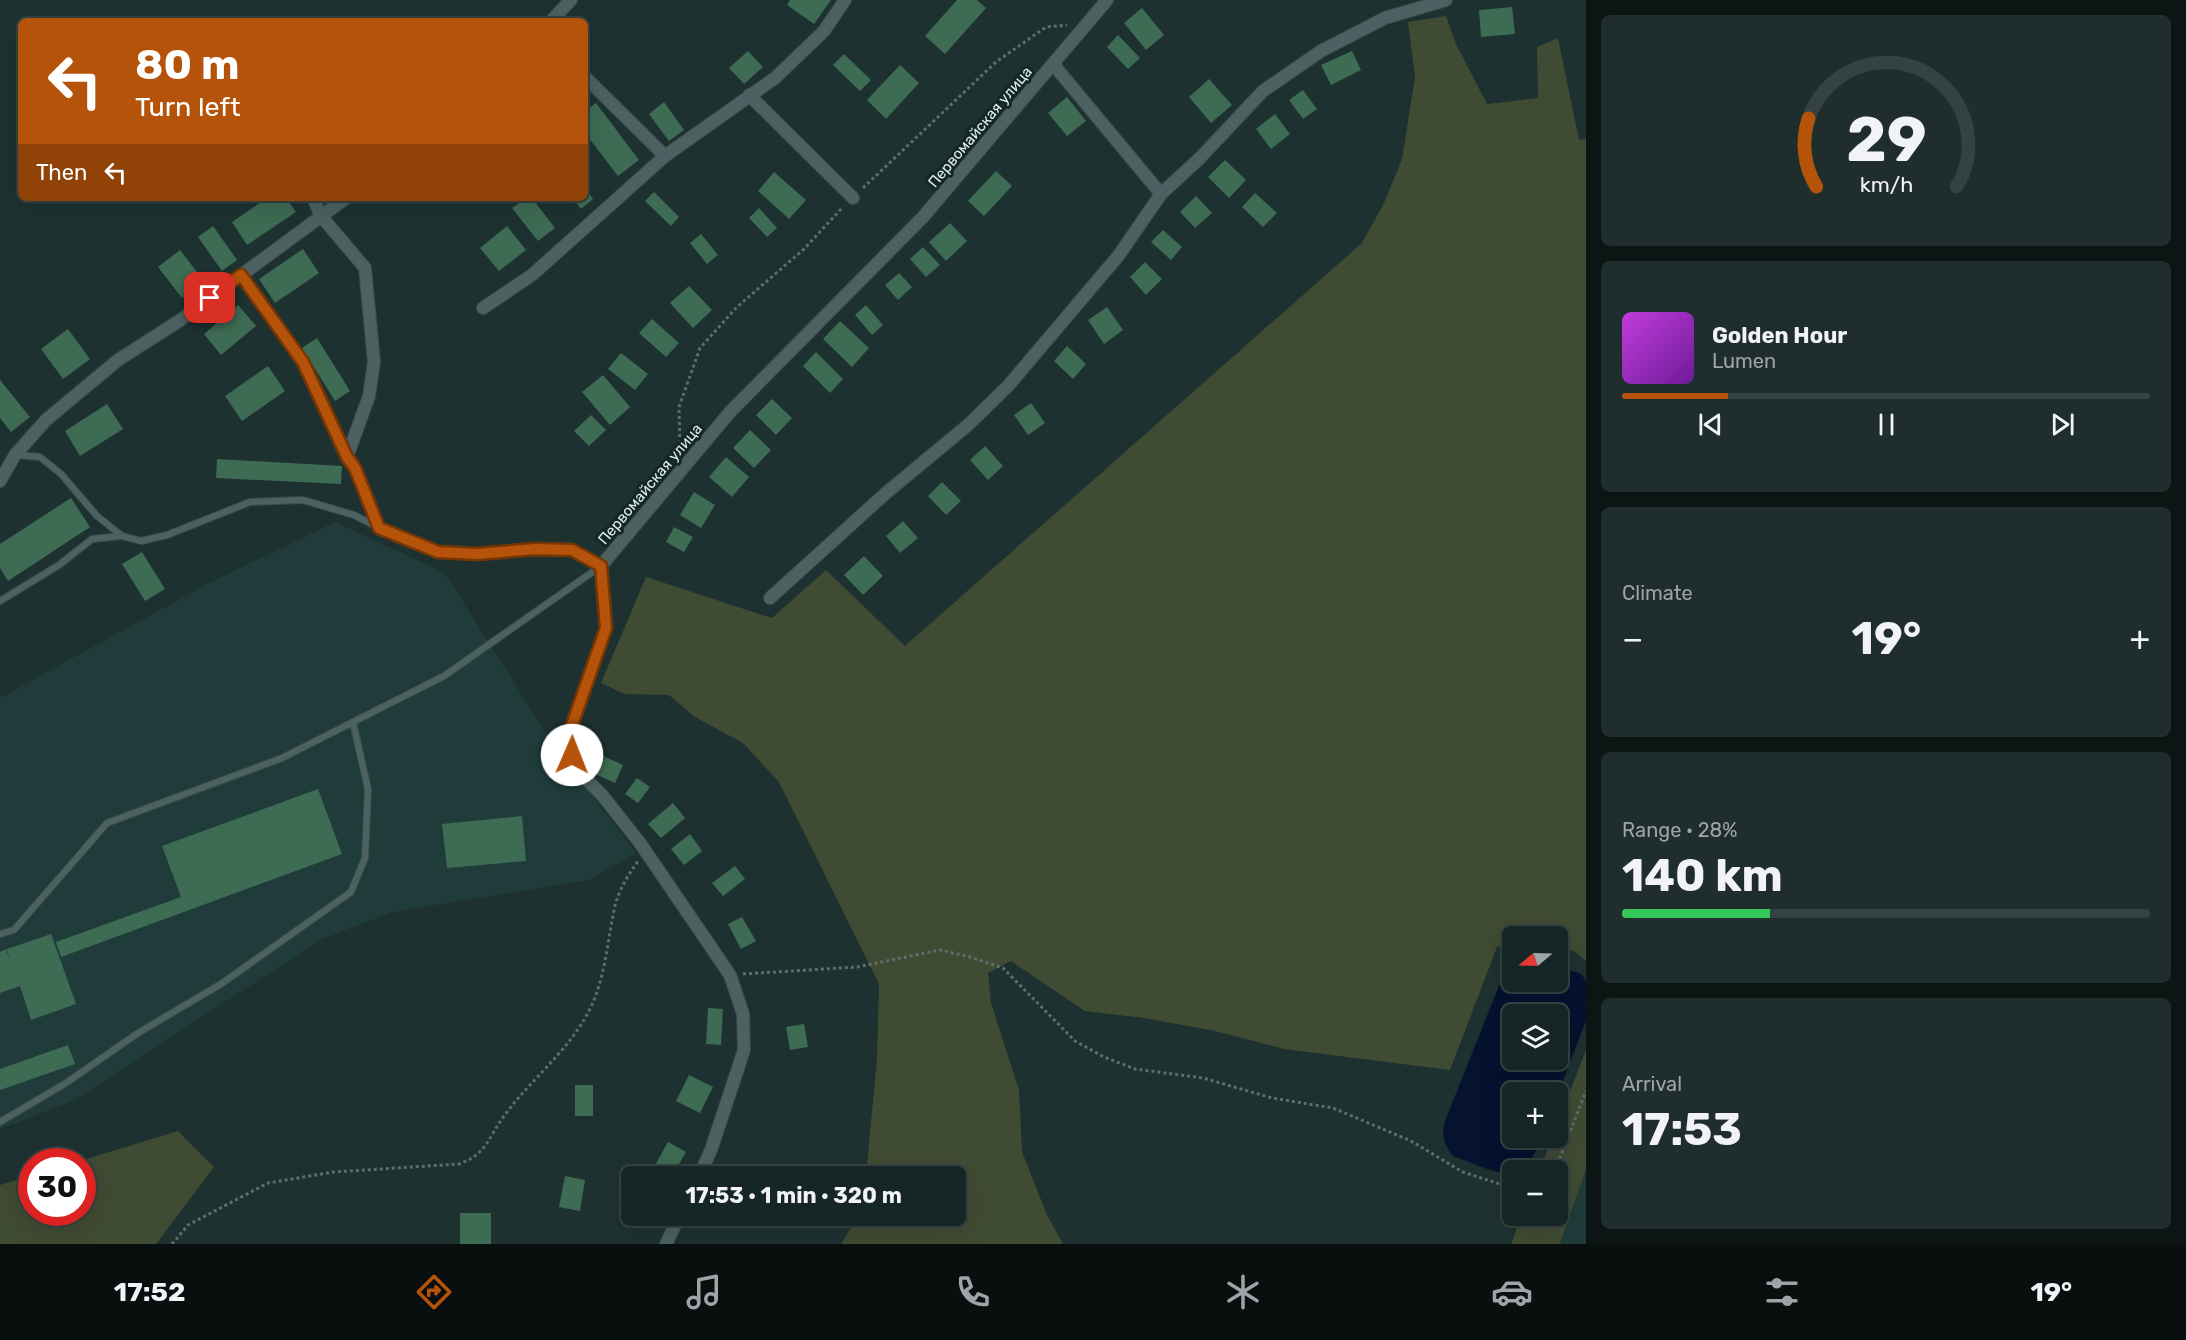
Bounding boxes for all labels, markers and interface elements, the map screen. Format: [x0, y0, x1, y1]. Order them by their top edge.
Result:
text: 80 m [135, 40, 239, 90]
icon: left [36, 42, 114, 120]
street label: Первомайская улица [924, 63, 1036, 191]
text: Turn left [135, 91, 240, 123]
text: 29 [1846, 104, 1926, 178]
icon: left [99, 156, 132, 189]
text: Then [36, 159, 87, 186]
text: km/h [1859, 173, 1913, 198]
pin [184, 272, 235, 323]
icon: arrive [193, 281, 226, 314]
text: Golden Hour [1712, 322, 1847, 349]
text: Lumen [1712, 349, 1776, 373]
icon: previous [1694, 408, 1727, 441]
icon: pause [1870, 408, 1903, 441]
icon: next [2046, 408, 2079, 441]
street label: Первомайская улица [594, 420, 706, 548]
text: Climate [1622, 581, 1693, 605]
text: 19° [1852, 612, 1921, 665]
text: − [1622, 619, 1643, 658]
text: + [2129, 619, 2150, 658]
position arrow [540, 723, 604, 787]
text: Range · 28% [1622, 818, 1737, 842]
text: 140 km [1622, 849, 1783, 902]
north arrow [1502, 926, 1568, 992]
map controls [1502, 926, 1568, 1226]
button: layers [1502, 1004, 1568, 1070]
text: Arrival [1622, 1072, 1682, 1096]
button: + [1502, 1082, 1568, 1148]
text: 17:53 [1622, 1103, 1742, 1156]
speed limit sign: 30 [18, 1148, 96, 1226]
button: − [1502, 1160, 1568, 1226]
text: 17:53 · 1 min · 320 m [685, 1182, 902, 1209]
icon: directions [413, 1271, 455, 1313]
icon: music [683, 1271, 725, 1313]
icon: phone [952, 1271, 994, 1313]
icon: climate [1222, 1271, 1264, 1313]
icon: car [1491, 1271, 1533, 1313]
icon: filters [1761, 1271, 1803, 1313]
text: 17:52 [114, 1276, 186, 1308]
text: 19° [2030, 1276, 2072, 1308]

